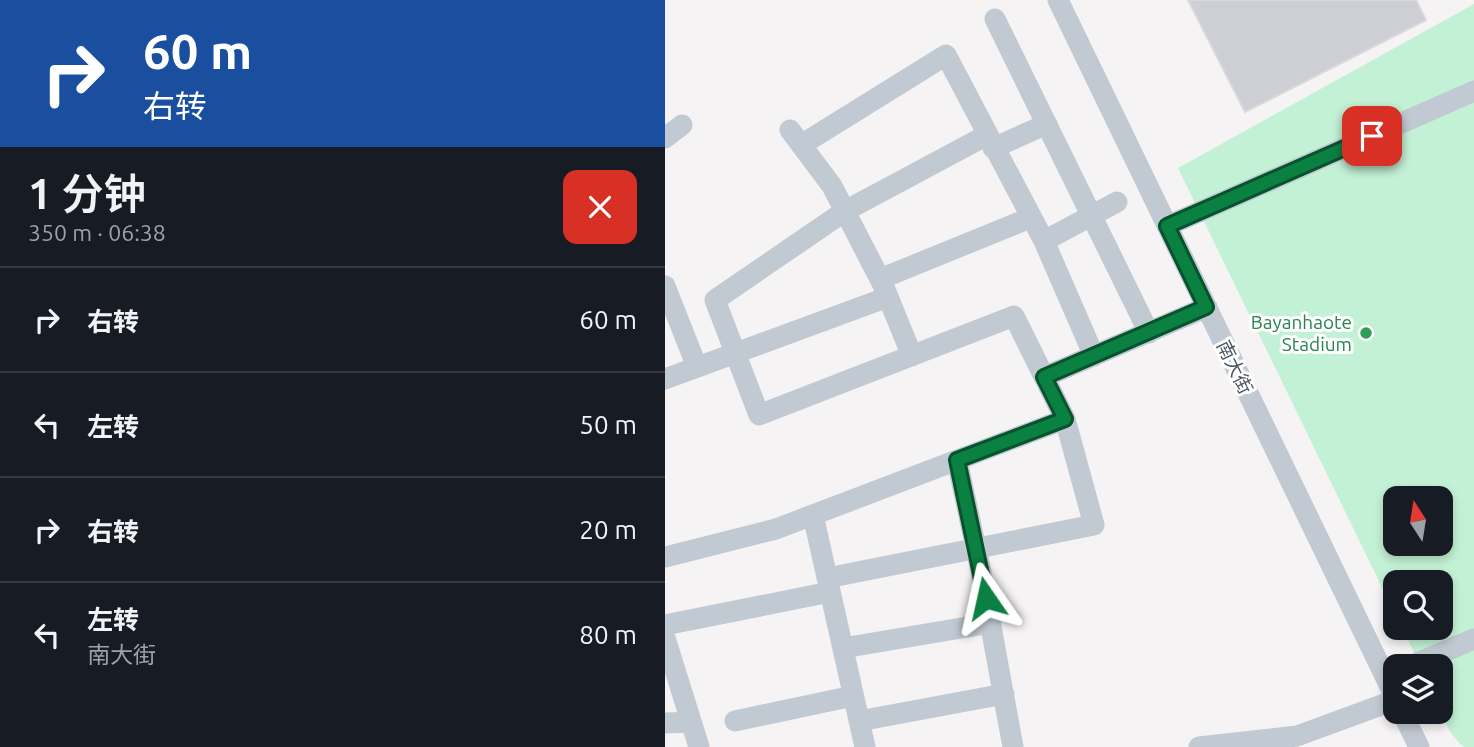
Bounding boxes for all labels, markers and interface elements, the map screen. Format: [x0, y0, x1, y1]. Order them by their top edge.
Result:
text: 60 m [143, 23, 252, 78]
icon: right [28, 28, 119, 119]
text: 右转 [143, 88, 207, 124]
pin [1342, 106, 1402, 166]
icon: arrive [1353, 117, 1391, 155]
text: 1 分钟 [28, 170, 146, 217]
button: close [563, 170, 637, 244]
text: 350 m · 06:38 [28, 220, 166, 245]
icon: right [28, 301, 66, 339]
text: 60 m [579, 305, 637, 334]
text: 右转 [87, 307, 139, 336]
place label: Bayanhaote Stadium [1251, 311, 1352, 355]
marker: Bayanhaote Stadium [1358, 325, 1374, 341]
street label: 南大街 [1213, 337, 1257, 397]
icon: left [28, 406, 66, 444]
text: 50 m [579, 410, 637, 439]
text: 左转 [87, 412, 139, 441]
north arrow [1383, 486, 1453, 556]
map controls [1383, 486, 1453, 724]
icon: right [28, 511, 66, 549]
text: 20 m [579, 515, 637, 544]
text: 右转 [87, 517, 139, 546]
position arrow [949, 561, 1023, 635]
button: search [1383, 570, 1453, 640]
text: 左转 [87, 605, 139, 634]
icon: left [28, 616, 66, 654]
text: 80 m [579, 620, 637, 649]
text: 南大街 [87, 642, 156, 667]
button: layers [1383, 654, 1453, 724]

